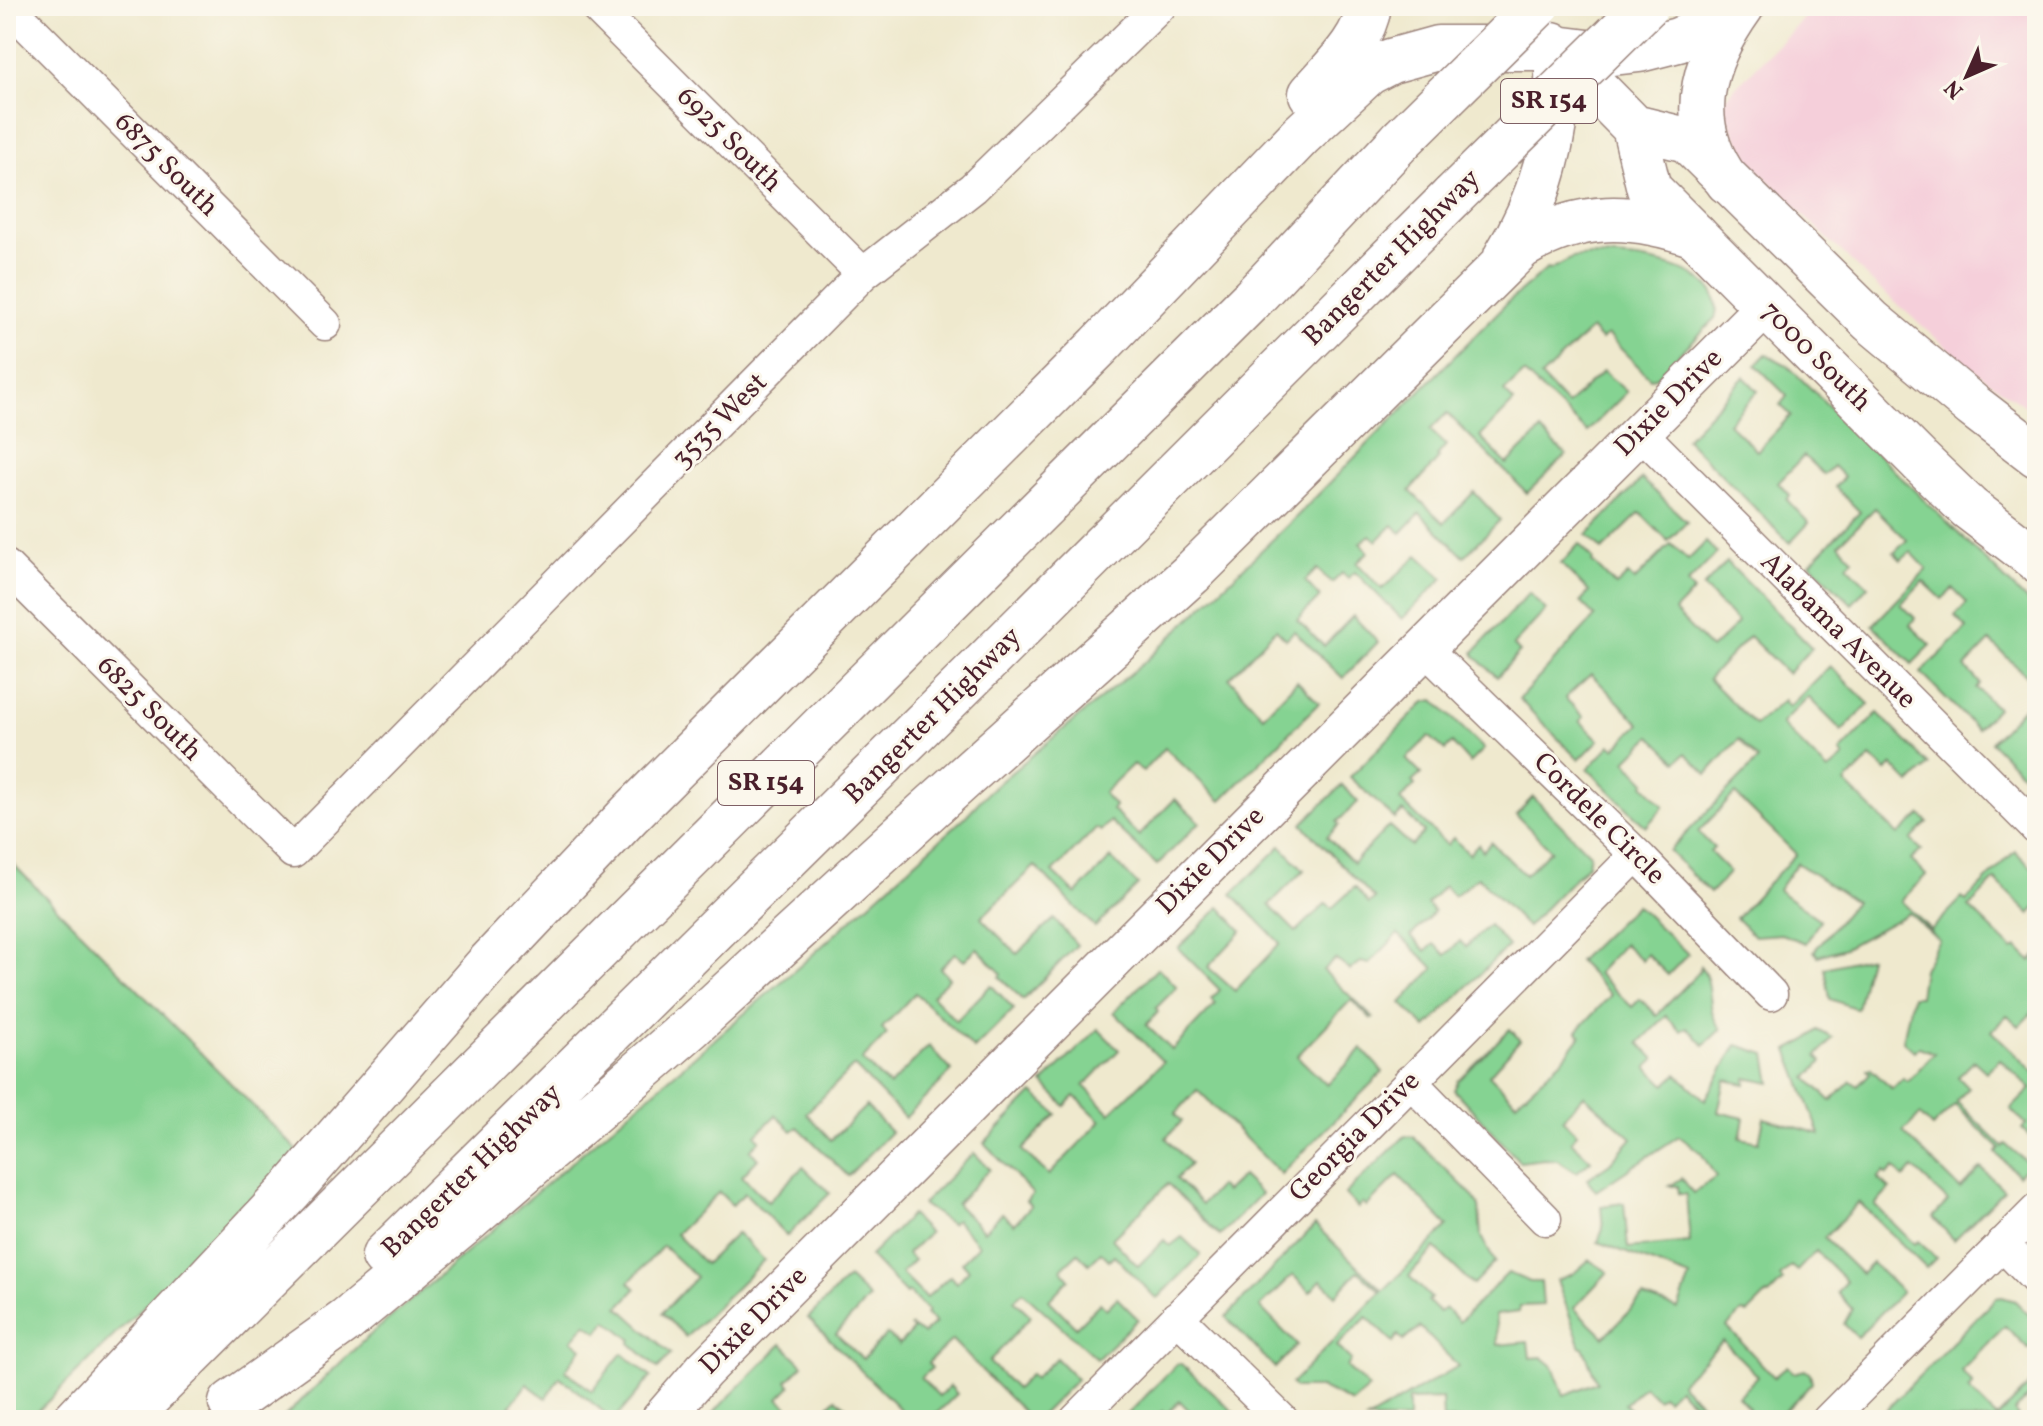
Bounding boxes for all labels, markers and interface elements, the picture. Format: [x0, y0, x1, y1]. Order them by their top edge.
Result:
north arrow [1927, 36, 2007, 116]
text: N [1938, 72, 1971, 105]
street label: 6925 South [667, 78, 791, 202]
road number: SR 154 [1501, 79, 1597, 123]
street label: 6875 South [105, 104, 227, 226]
street label: Bangerter Highway [1294, 160, 1490, 356]
street label: 7000 South [1752, 293, 1880, 421]
street label: Dixie Drive [1606, 340, 1732, 466]
street label: 3535 West [663, 364, 777, 478]
street label: Alabama Avenue [1751, 544, 1925, 718]
street label: Bangerter Highway [835, 618, 1031, 814]
street label: 6825 South [87, 647, 211, 771]
street label: Cordele Circle [1524, 744, 1674, 894]
road number: SR 154 [718, 761, 814, 805]
street label: Dixie Drive [1148, 798, 1274, 924]
street label: Georgia Drive [1281, 1063, 1429, 1211]
street label: Bangerter Highway [373, 1075, 571, 1267]
street label: Dixie Drive [691, 1258, 817, 1384]

